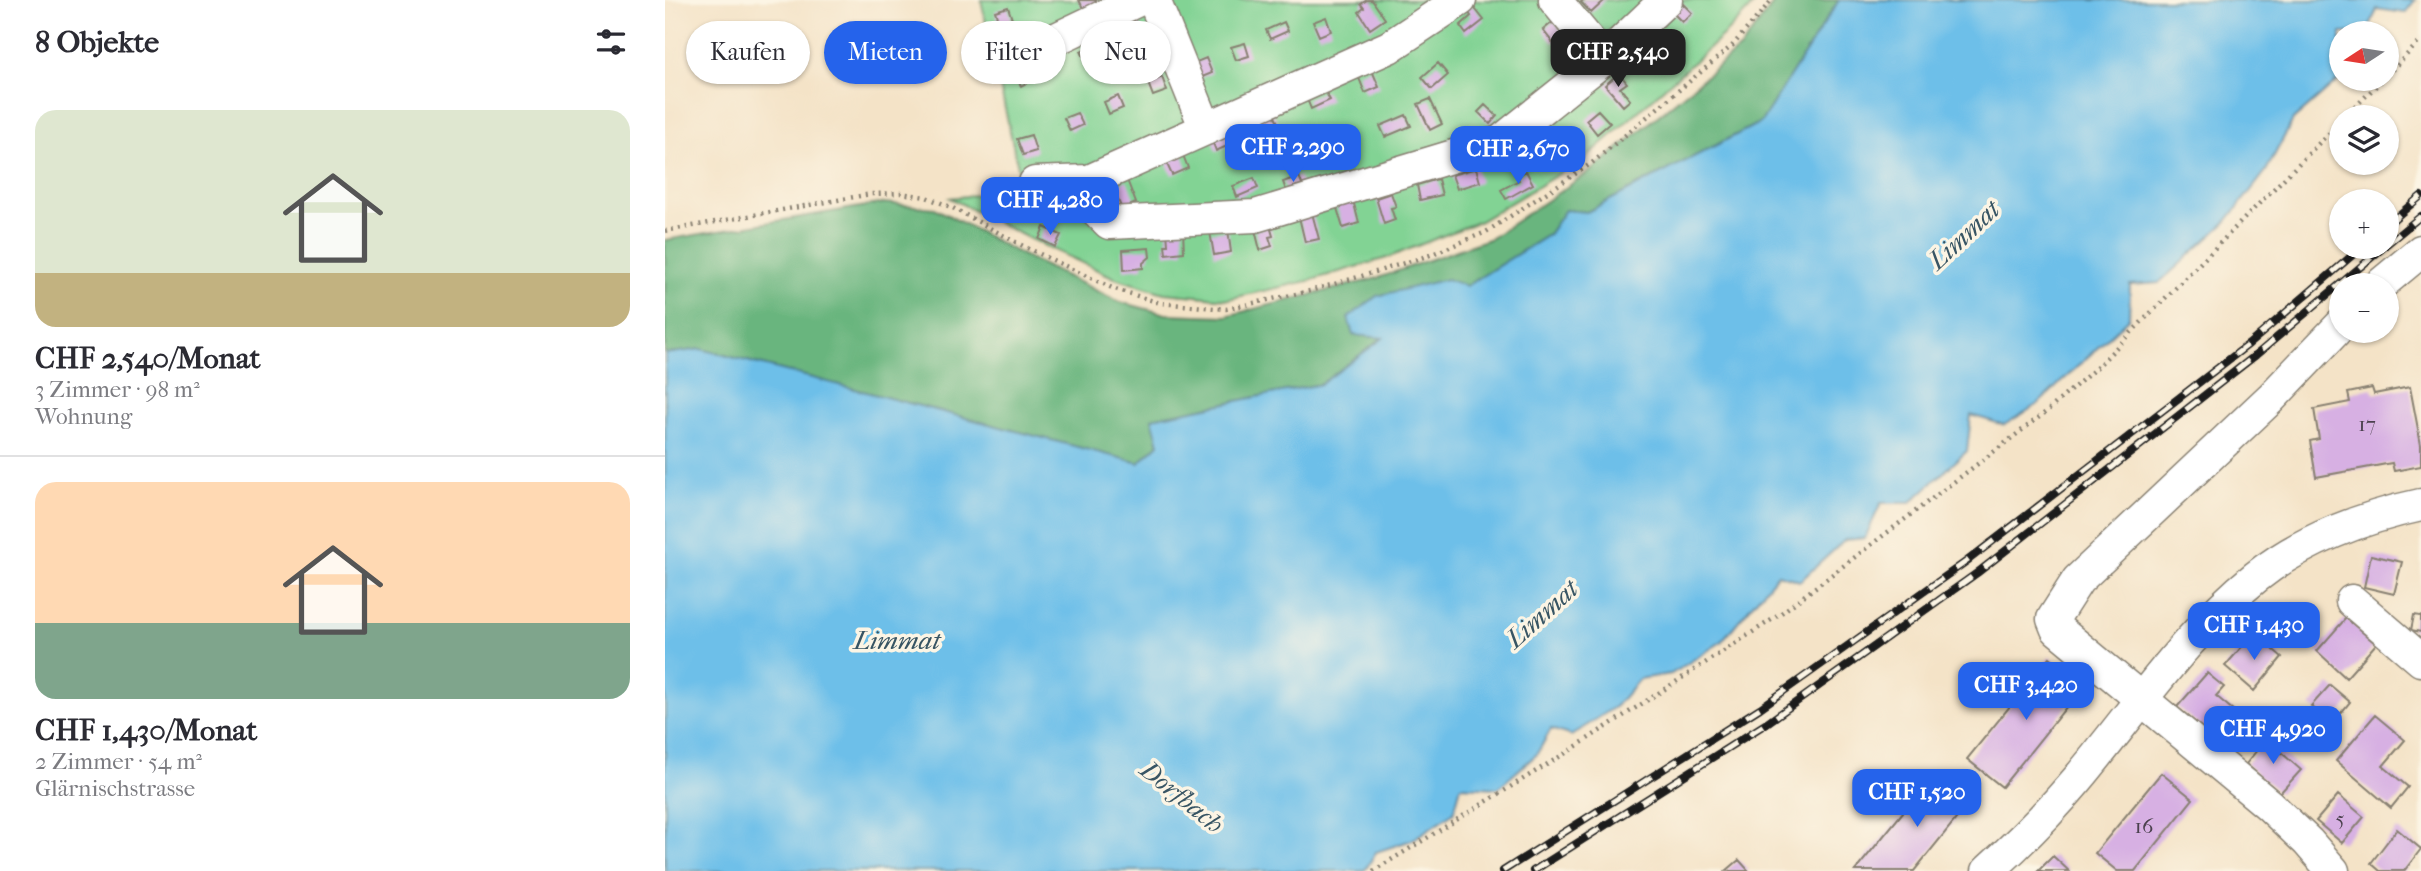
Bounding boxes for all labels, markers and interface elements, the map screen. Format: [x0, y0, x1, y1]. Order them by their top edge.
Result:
chip: Kaufen [686, 21, 810, 84]
chip: Mieten [824, 21, 947, 84]
chip: Filter [961, 21, 1066, 84]
chip: Neu [1080, 21, 1171, 84]
north arrow [2329, 21, 2399, 91]
map controls [2329, 21, 2399, 343]
icon: filters [592, 23, 630, 61]
text: 8 Objekte [35, 25, 159, 60]
pin: CHF 2,540 [1538, 29, 1698, 89]
text: CHF 2,540 [1567, 38, 1669, 65]
button: layers [2329, 105, 2399, 175]
pin: CHF 2,290 [1213, 124, 1373, 184]
pin: CHF 2,670 [1438, 127, 1598, 186]
text: CHF 2,290 [1241, 133, 1345, 160]
text: CHF 2,670 [1466, 135, 1570, 162]
icon: home [270, 155, 396, 281]
pin: CHF 4,280 [970, 177, 1130, 237]
text: CHF 4,280 [997, 186, 1103, 213]
button: + [2329, 189, 2399, 259]
water label: Limmat [1920, 193, 2008, 277]
button: − [2329, 273, 2399, 343]
text: CHF 2,540/Monat [35, 341, 260, 376]
text: 3 Zimmer · 98 m² [35, 376, 200, 403]
text: Wohnung [35, 403, 132, 430]
house number: 17 [2358, 412, 2376, 436]
icon: home [270, 527, 396, 653]
water label: Limmat [1498, 572, 1586, 656]
pin: CHF 1,430 [2174, 602, 2334, 662]
text: CHF 1,430 [2204, 611, 2304, 638]
water label: Limmat [852, 625, 942, 656]
pin: CHF 3,420 [1946, 662, 2106, 722]
text: CHF 3,420 [1974, 671, 2078, 698]
pin: CHF 4,920 [2193, 706, 2353, 766]
text: CHF 1,430/Monat [35, 713, 257, 748]
text: CHF 4,920 [2220, 715, 2326, 742]
text: 2 Zimmer · 54 m² [35, 748, 202, 775]
water label: Dorfbach [1133, 753, 1230, 840]
pin: CHF 1,520 [1837, 770, 1997, 829]
text: Glärnischstrasse [35, 775, 195, 802]
text: CHF 1,520 [1868, 778, 1966, 805]
house number: 5 [2335, 807, 2345, 831]
house number: 16 [2135, 814, 2154, 838]

